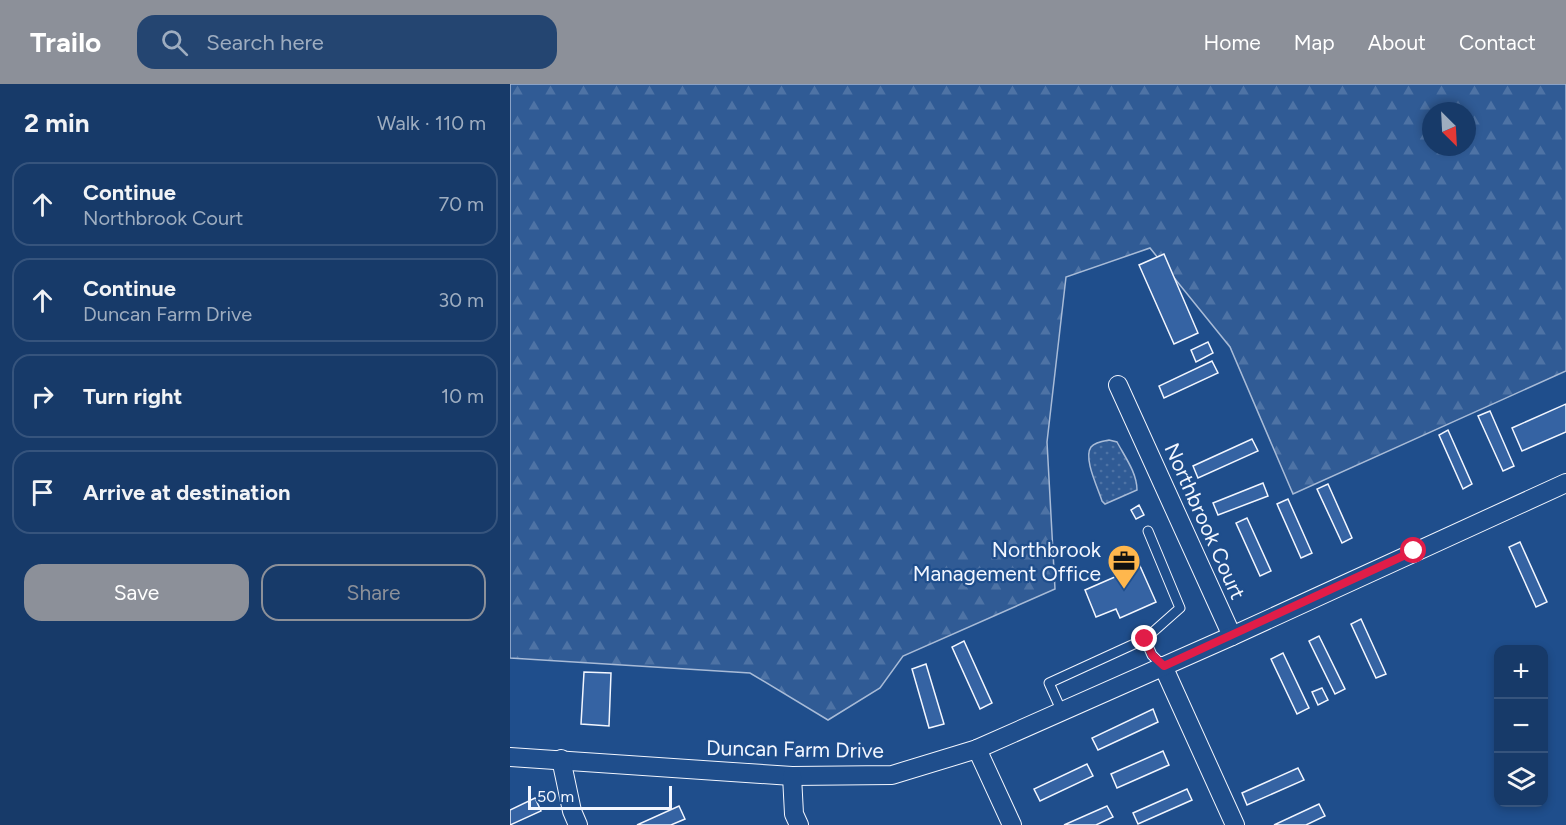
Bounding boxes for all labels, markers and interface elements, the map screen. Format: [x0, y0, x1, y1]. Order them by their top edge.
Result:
search box [137, 15, 557, 69]
text: Trailo [30, 25, 101, 59]
icon: search [158, 26, 191, 59]
text: Search here [206, 29, 324, 56]
text: Home [1204, 30, 1261, 55]
text: Map [1294, 30, 1335, 55]
text: About [1368, 30, 1426, 55]
text: Contact [1459, 30, 1536, 55]
north arrow [1422, 102, 1476, 156]
text: 2 min [24, 107, 90, 139]
text: Walk · 110 m [377, 111, 486, 135]
text: Continue [83, 179, 176, 206]
icon: ahead [26, 188, 59, 221]
text: 70 m [438, 192, 484, 216]
text: Northbrook Court [83, 206, 243, 230]
text: Continue [83, 275, 176, 302]
icon: ahead [26, 284, 59, 317]
text: 30 m [438, 288, 484, 312]
text: Duncan Farm Drive [83, 302, 252, 326]
icon: right [26, 380, 59, 413]
text: Turn right [83, 383, 182, 410]
text: 10 m [441, 384, 484, 408]
street label: Northbrook Court [1159, 439, 1251, 603]
icon: arrive [26, 476, 59, 509]
text: Arrive at destination [83, 479, 291, 506]
place label: Northbrook Management Office [913, 537, 1102, 586]
route start [1400, 537, 1426, 563]
office icon: Northbrook Management Office [1106, 543, 1142, 590]
button: Save [24, 564, 249, 621]
button: Share [261, 564, 486, 621]
route end [1131, 625, 1157, 651]
map controls [1494, 645, 1548, 807]
button: + [1494, 645, 1548, 699]
button: − [1494, 699, 1548, 753]
street label: Duncan Farm Drive [706, 735, 884, 763]
button: layers [1494, 753, 1548, 807]
scale bar [528, 783, 672, 810]
text: 50 m [537, 787, 574, 806]

